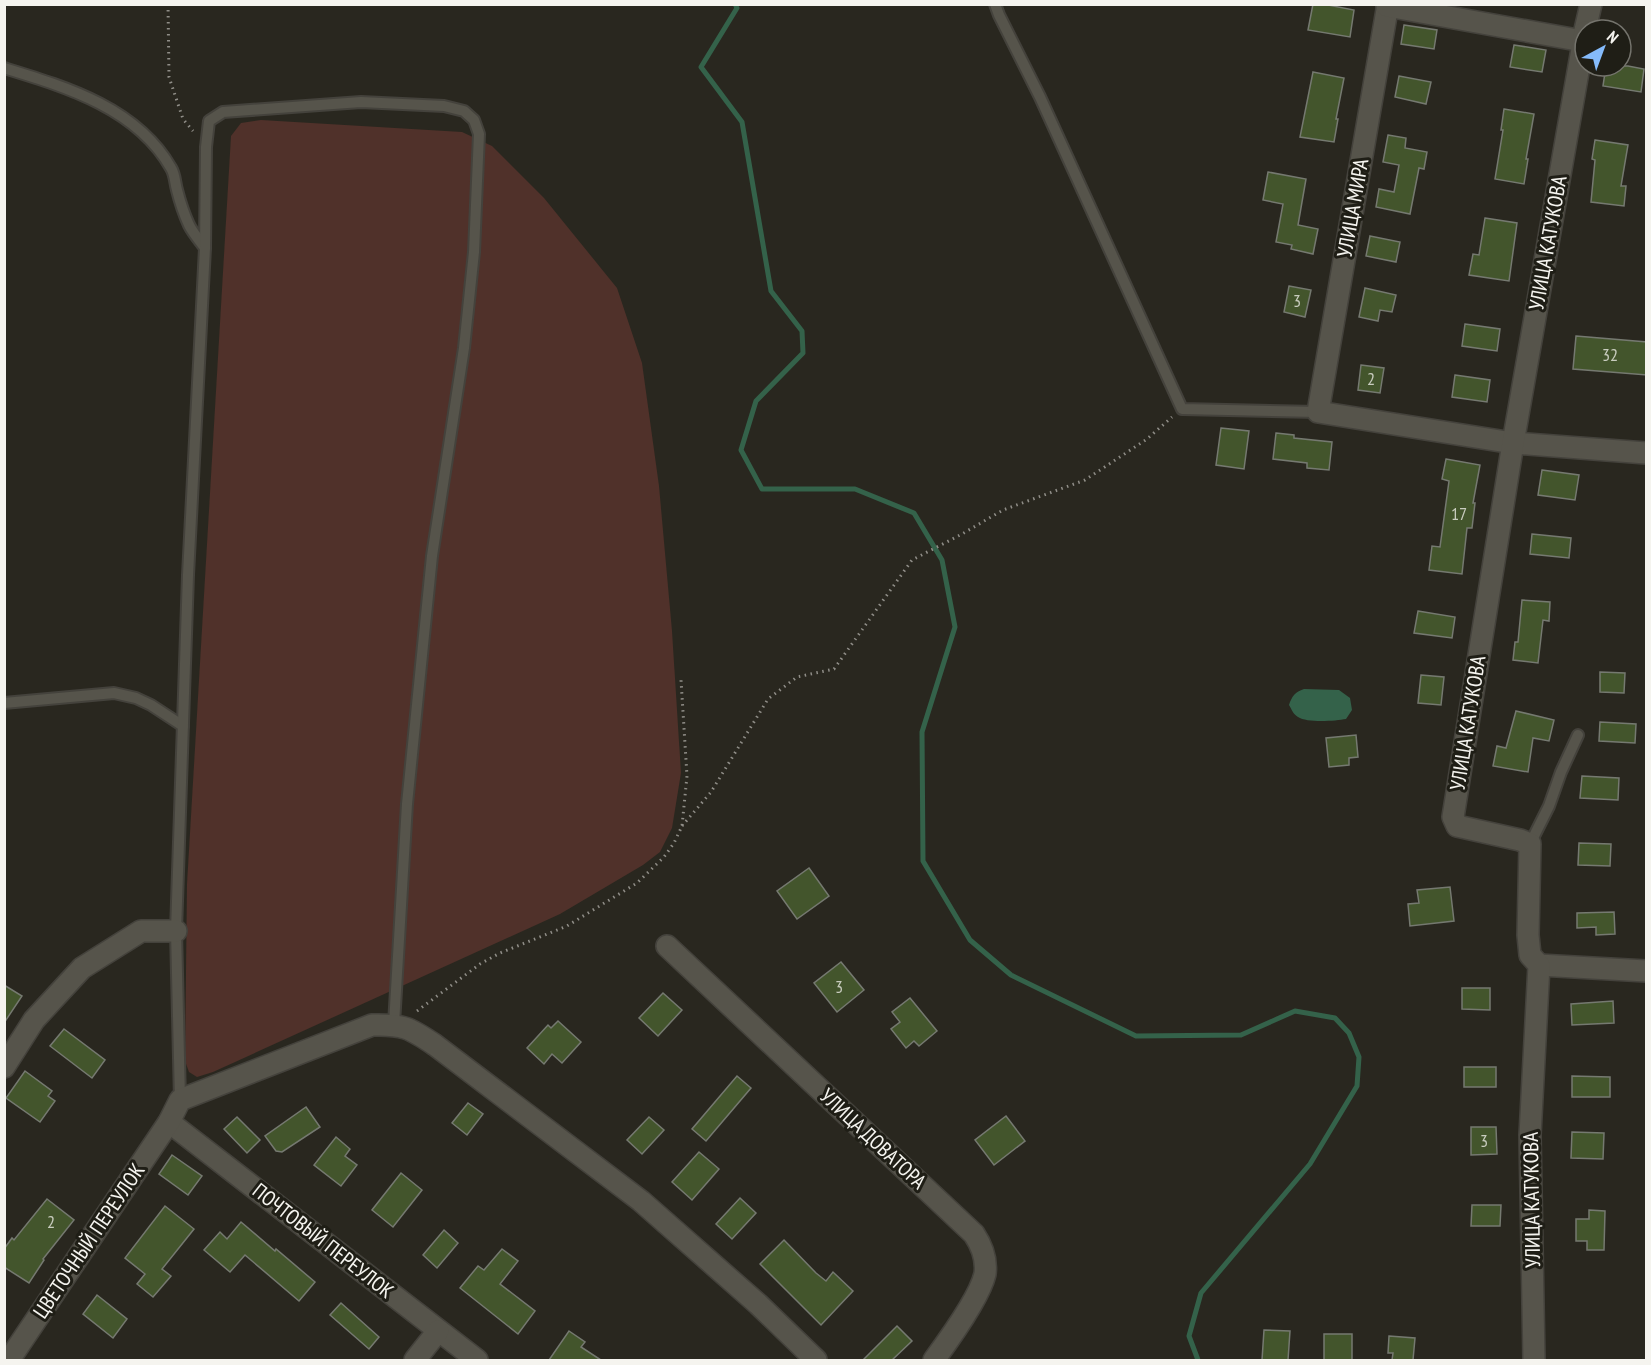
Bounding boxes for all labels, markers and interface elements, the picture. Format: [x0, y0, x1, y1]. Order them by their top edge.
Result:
north arrow [1573, 18, 1633, 78]
text: N [1603, 26, 1623, 47]
street label: УЛИЦА МИРА [1331, 156, 1374, 259]
street label: УЛИЦА КАТУКОВА [1522, 174, 1573, 312]
house number: 3 [1293, 289, 1301, 312]
house number: 32 [1602, 343, 1618, 366]
house number: 2 [1367, 367, 1375, 390]
house number: 17 [1451, 502, 1467, 525]
street label: УЛИЦА КАТУКОВА [1444, 654, 1491, 792]
house number: 3 [835, 975, 843, 998]
street label: УЛИЦА ДОВАТОРА [815, 1082, 932, 1195]
house number: 3 [1480, 1129, 1488, 1152]
street label: УЛИЦА КАТУКОВА [1517, 1132, 1546, 1268]
street label: ЦВЕТОЧНЫЙ ПЕРЕУЛОК [27, 1158, 150, 1323]
street label: ПОЧТОВЫЙ ПЕРЕУЛОК [247, 1177, 399, 1304]
house number: 2 [47, 1210, 55, 1233]

